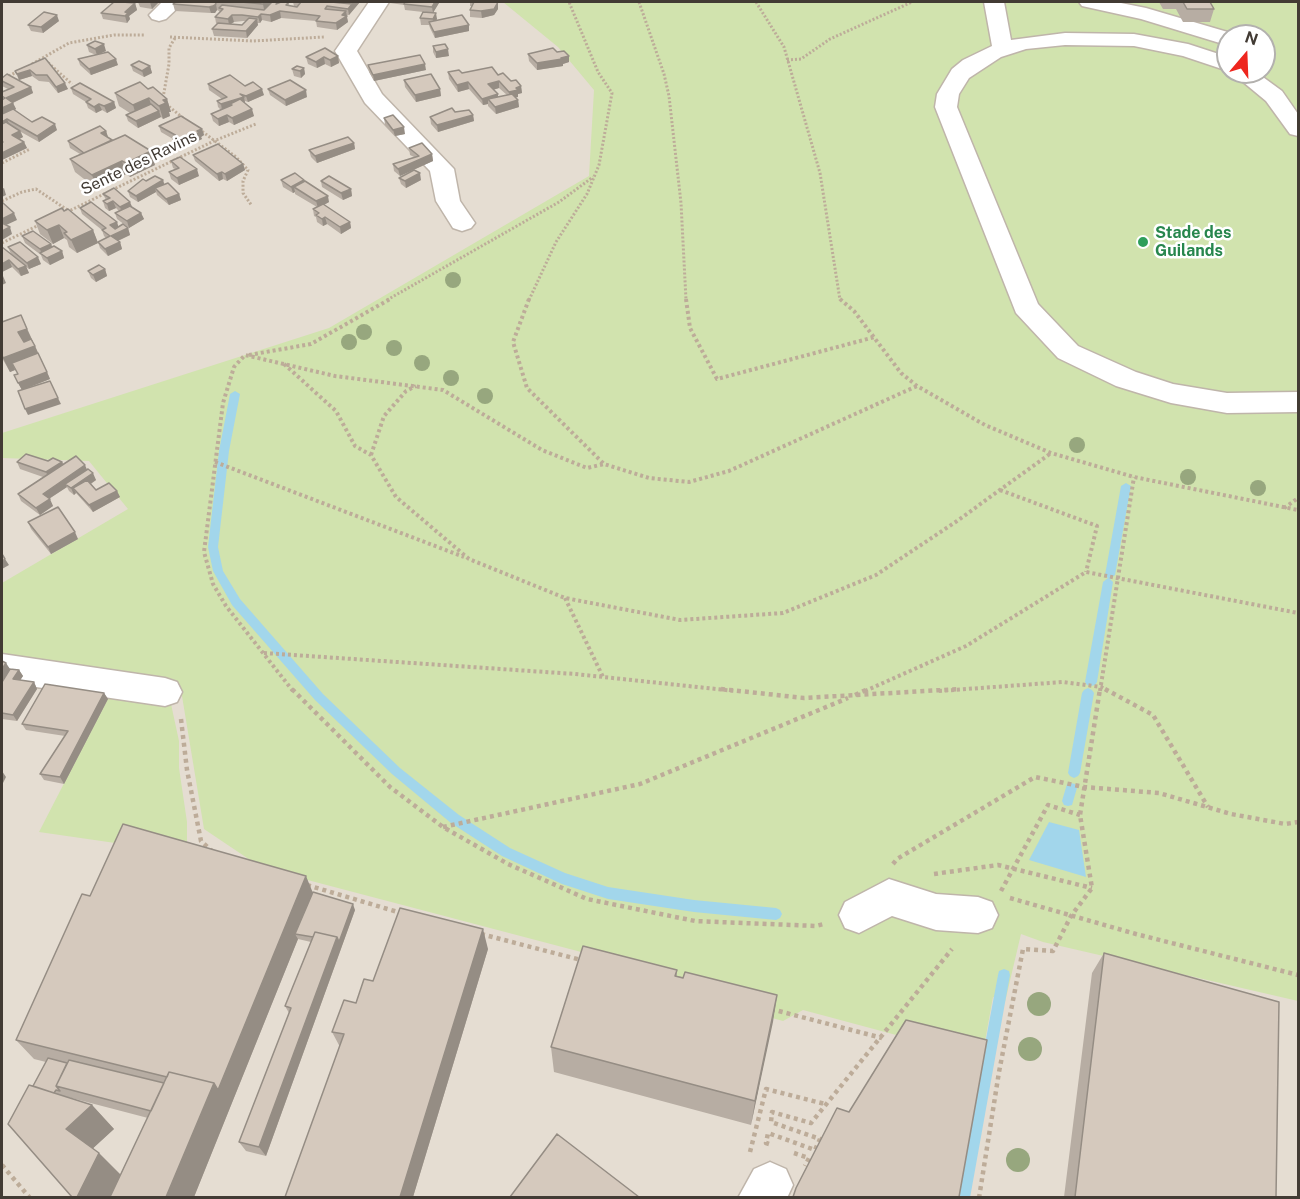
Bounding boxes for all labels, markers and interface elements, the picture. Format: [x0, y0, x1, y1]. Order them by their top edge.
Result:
north arrow [1216, 24, 1276, 84]
text: N [1242, 27, 1260, 49]
street label: Sente des Ravins [78, 127, 200, 199]
place label: Stade des Guilands [1155, 223, 1231, 261]
marker: Stade des Guilands [1136, 235, 1150, 249]

